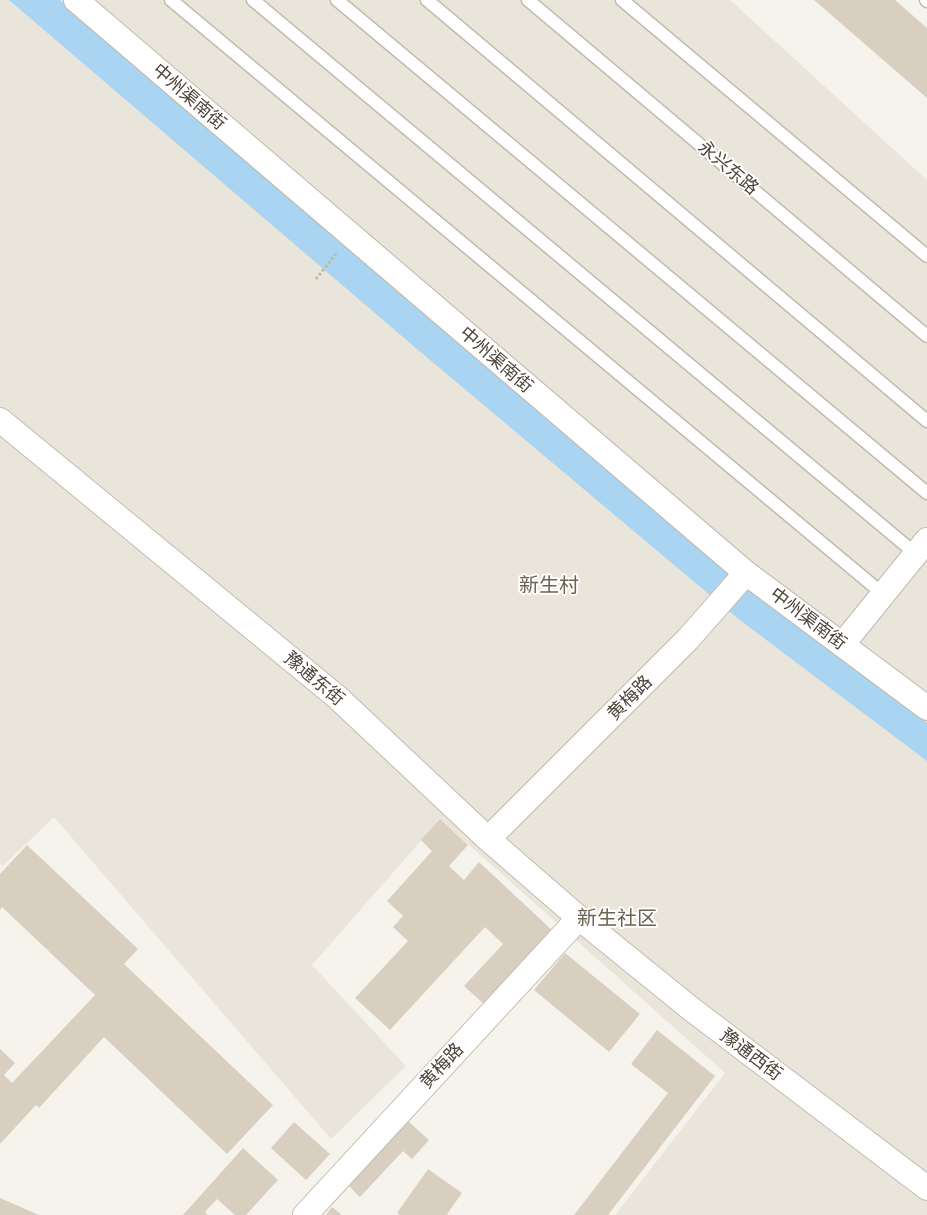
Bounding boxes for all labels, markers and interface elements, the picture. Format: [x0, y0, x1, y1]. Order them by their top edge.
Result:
street label: 中州渠南街 [148, 59, 230, 135]
street label: 永兴东路 [693, 137, 763, 199]
street label: 中州渠南街 [455, 322, 537, 398]
district label: 新生村 [519, 574, 579, 598]
street label: 中州渠南街 [766, 583, 850, 655]
street label: 豫通东街 [279, 648, 349, 710]
street label: 黄梅路 [603, 671, 657, 725]
district label: 新生社区 [577, 907, 657, 931]
street label: 豫通西街 [716, 1025, 786, 1085]
street label: 黄梅路 [416, 1039, 468, 1093]

